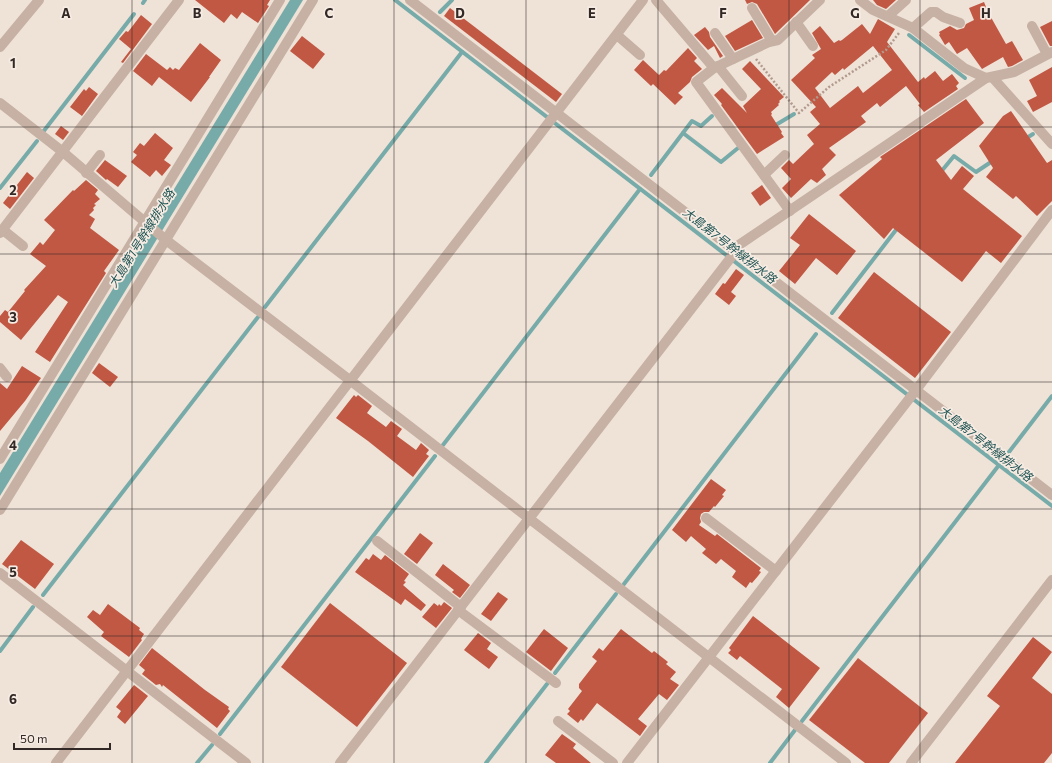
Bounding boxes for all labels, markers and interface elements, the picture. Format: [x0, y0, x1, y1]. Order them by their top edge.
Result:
text: A [61, 5, 71, 21]
text: B [193, 5, 202, 21]
text: C [325, 5, 334, 21]
text: D [455, 5, 465, 21]
text: E [588, 5, 596, 21]
text: F [719, 5, 727, 21]
text: G [850, 5, 860, 21]
text: H [981, 5, 991, 21]
text: 1 [10, 55, 16, 71]
text: 2 [9, 182, 17, 198]
water label: 大島第1号幹線排水路 [105, 185, 177, 290]
water label: 大島第7号幹線排水路 [681, 204, 780, 286]
text: 3 [9, 309, 17, 325]
water label: 大島第7号幹線排水路 [937, 402, 1036, 484]
text: 4 [9, 437, 17, 453]
text: 5 [9, 564, 17, 580]
text: 6 [9, 691, 17, 707]
scale bar [14, 725, 110, 751]
text: 50 m [20, 731, 48, 745]

